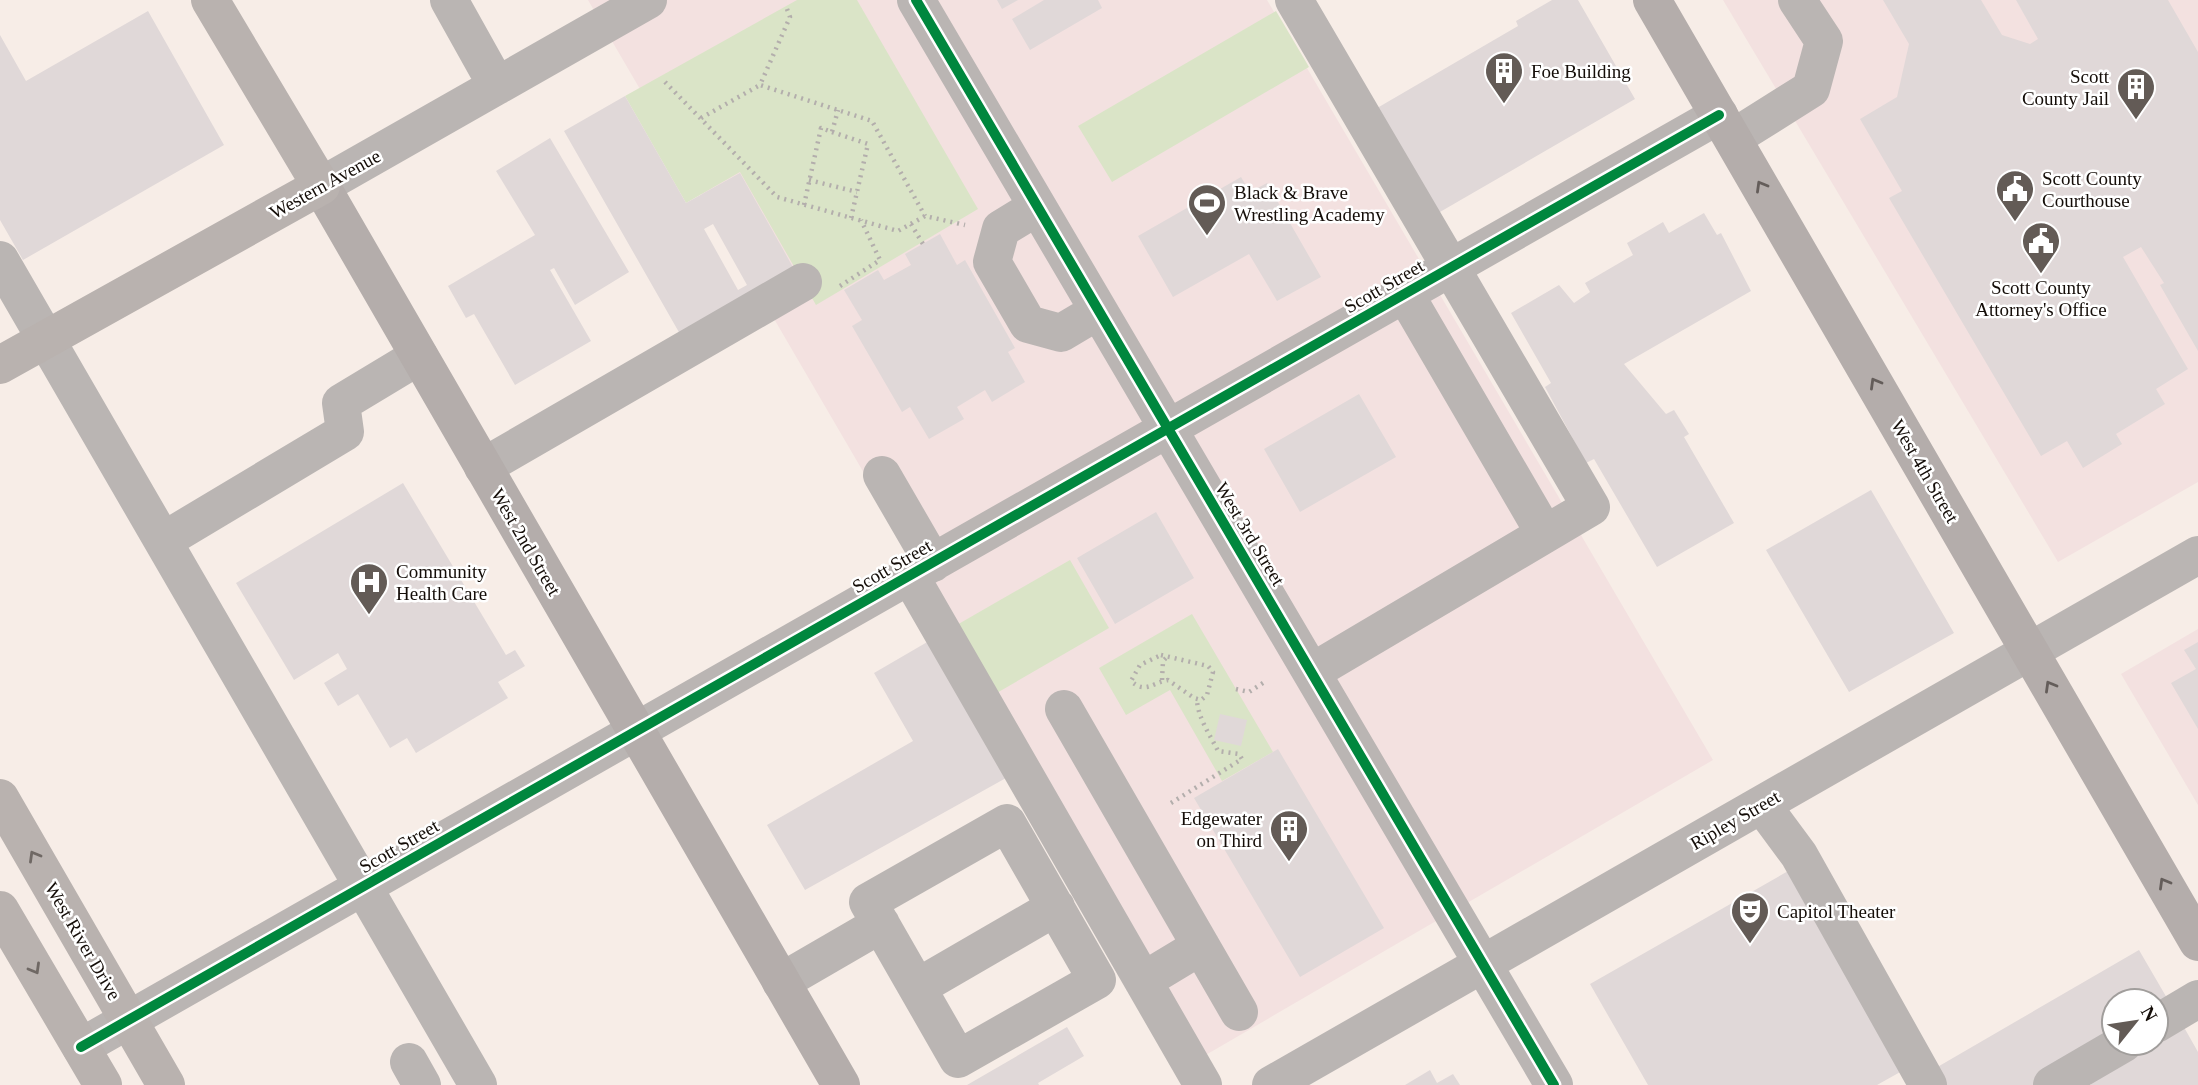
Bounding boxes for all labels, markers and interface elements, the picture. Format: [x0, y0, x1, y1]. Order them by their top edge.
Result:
building icon: Foe Building [1483, 50, 1525, 105]
place label: Foe Building [1531, 61, 1631, 82]
place label: Scott County Jail [2022, 66, 2110, 109]
building icon: Scott County Jail [2115, 66, 2157, 121]
street label: Western Avenue [266, 145, 384, 223]
public building icon: Scott County Courthouse [1994, 168, 2036, 223]
place label: Scott County Courthouse [2042, 168, 2142, 211]
one-way arrow [1756, 181, 1769, 194]
sports icon: Black & Brave Wrestling Academy [1186, 182, 1228, 237]
place label: Black & Brave Wrestling Academy [1234, 182, 1385, 225]
public building icon: Scott County Attorney's Office [2020, 220, 2062, 275]
street label: Scott Street [1341, 255, 1428, 317]
place label: Scott County Attorney's Office [1975, 277, 2107, 320]
one-way arrow [1870, 378, 1883, 391]
street label: West 4th Street [1887, 416, 1963, 527]
street label: West 3rd Street [1211, 479, 1289, 590]
street label: West 2nd Street [487, 485, 565, 600]
street label: Scott Street [849, 535, 936, 597]
hospital icon: Community Health Care [348, 561, 390, 616]
place label: Community Health Care [396, 561, 487, 604]
one-way arrow [2045, 681, 2058, 694]
street label: Ripley Street [1687, 786, 1784, 854]
place label: Edgewater on Third [1181, 808, 1263, 851]
building icon: Edgewater on Third [1268, 808, 1310, 863]
street label: Scott Street [356, 815, 443, 877]
one-way arrow [29, 851, 42, 864]
street label: West River Drive [41, 878, 125, 1004]
one-way arrow [2159, 878, 2172, 891]
theatre icon: Capitol Theater [1729, 890, 1771, 945]
place label: Capitol Theater [1777, 901, 1896, 922]
one-way arrow [26, 961, 39, 974]
north arrow [2100, 987, 2170, 1057]
text: N [2137, 1003, 2162, 1025]

